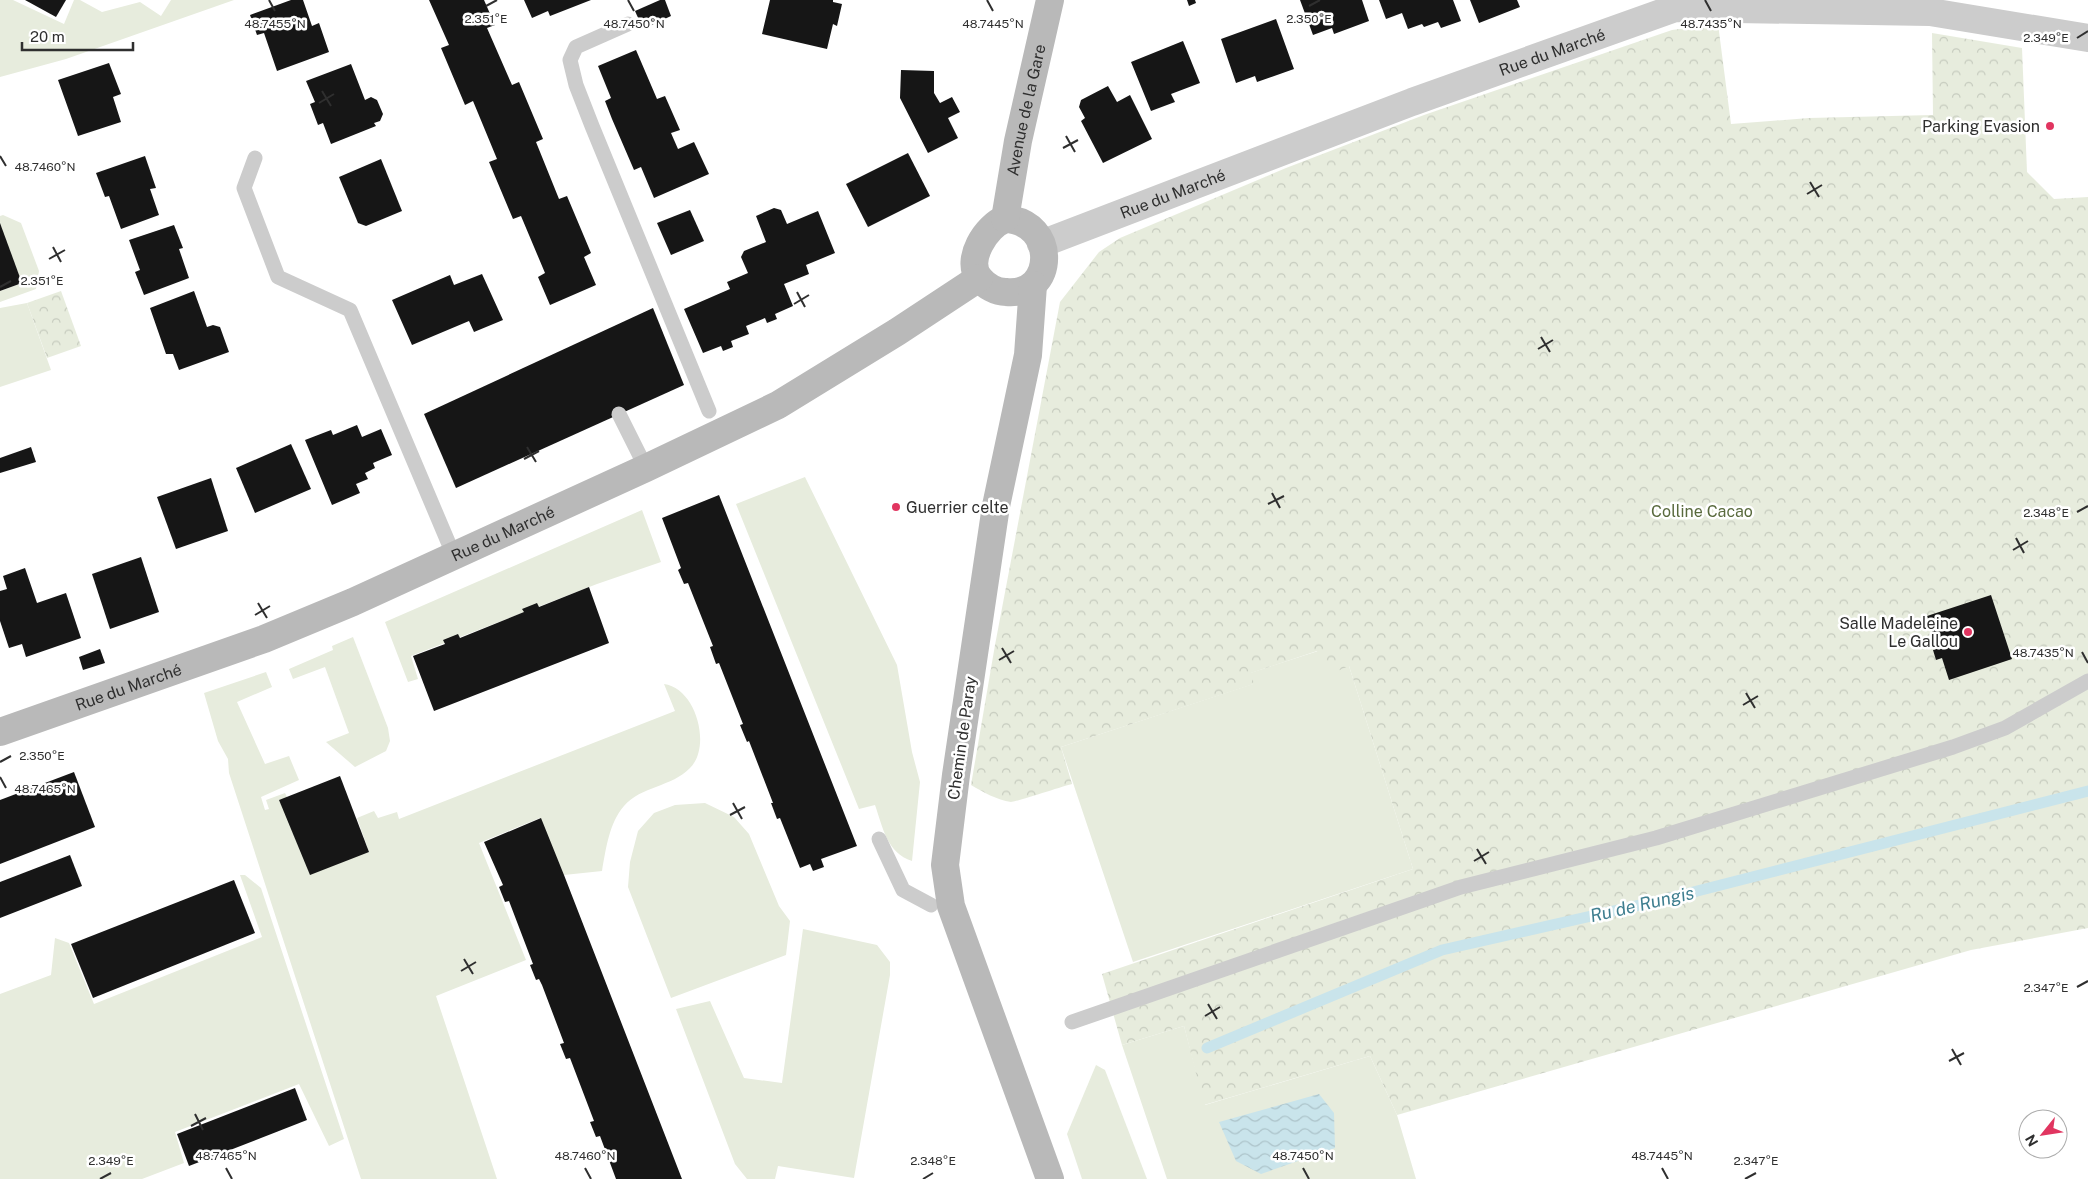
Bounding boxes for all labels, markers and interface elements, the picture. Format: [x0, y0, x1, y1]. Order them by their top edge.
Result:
text: 2.351°E [465, 12, 507, 26]
text: 2.350°E [1286, 12, 1332, 26]
text: 48.7455°N [244, 17, 306, 31]
text: 48.7450°N [603, 17, 665, 31]
text: 48.7445°N [962, 17, 1024, 31]
text: 48.7435°N [1680, 17, 1742, 31]
scale bar [22, 20, 134, 52]
street label: Rue du Marché [1496, 24, 1608, 80]
text: 20 m [30, 28, 65, 45]
text: 2.349°E [2023, 31, 2069, 45]
street label: Avenue de la Gare [1003, 42, 1049, 177]
place label: Parking Evasion [1922, 117, 2040, 136]
marker: Parking Evasion [2044, 120, 2056, 132]
text: 48.7460°N [14, 160, 76, 174]
street label: Rue du Marché [1117, 165, 1228, 222]
text: 2.351°E [21, 274, 63, 288]
place label: Guerrier celte [906, 498, 1009, 517]
marker: Guerrier celte [890, 501, 902, 513]
street label: Rue du Marché [448, 502, 557, 565]
park label: Colline Cacao [1651, 502, 1753, 521]
text: 2.348°E [2023, 506, 2069, 520]
place label: Salle Madeleine Le Gallou [1839, 614, 1958, 651]
marker: Salle Madeleine Le Gallou [1962, 626, 1974, 638]
text: 48.7435°N [2012, 646, 2074, 660]
street label: Rue du Marché [73, 659, 184, 714]
street label: Chemin de Paray [944, 675, 980, 801]
text: 2.350°E [19, 749, 65, 763]
text: 48.7465°N [14, 782, 76, 796]
water label: Ru de Rungis [1588, 882, 1696, 926]
text: 2.347°E [2023, 981, 2069, 995]
north arrow [2018, 1109, 2068, 1159]
text: N [2022, 1132, 2041, 1149]
text: 48.7465°N [195, 1149, 257, 1163]
text: 48.7460°N [554, 1149, 616, 1163]
text: 48.7450°N [1272, 1149, 1334, 1163]
text: 48.7445°N [1631, 1149, 1693, 1163]
text: 2.349°E [88, 1154, 134, 1168]
text: 2.348°E [910, 1154, 956, 1168]
text: 2.347°E [1733, 1154, 1779, 1168]

